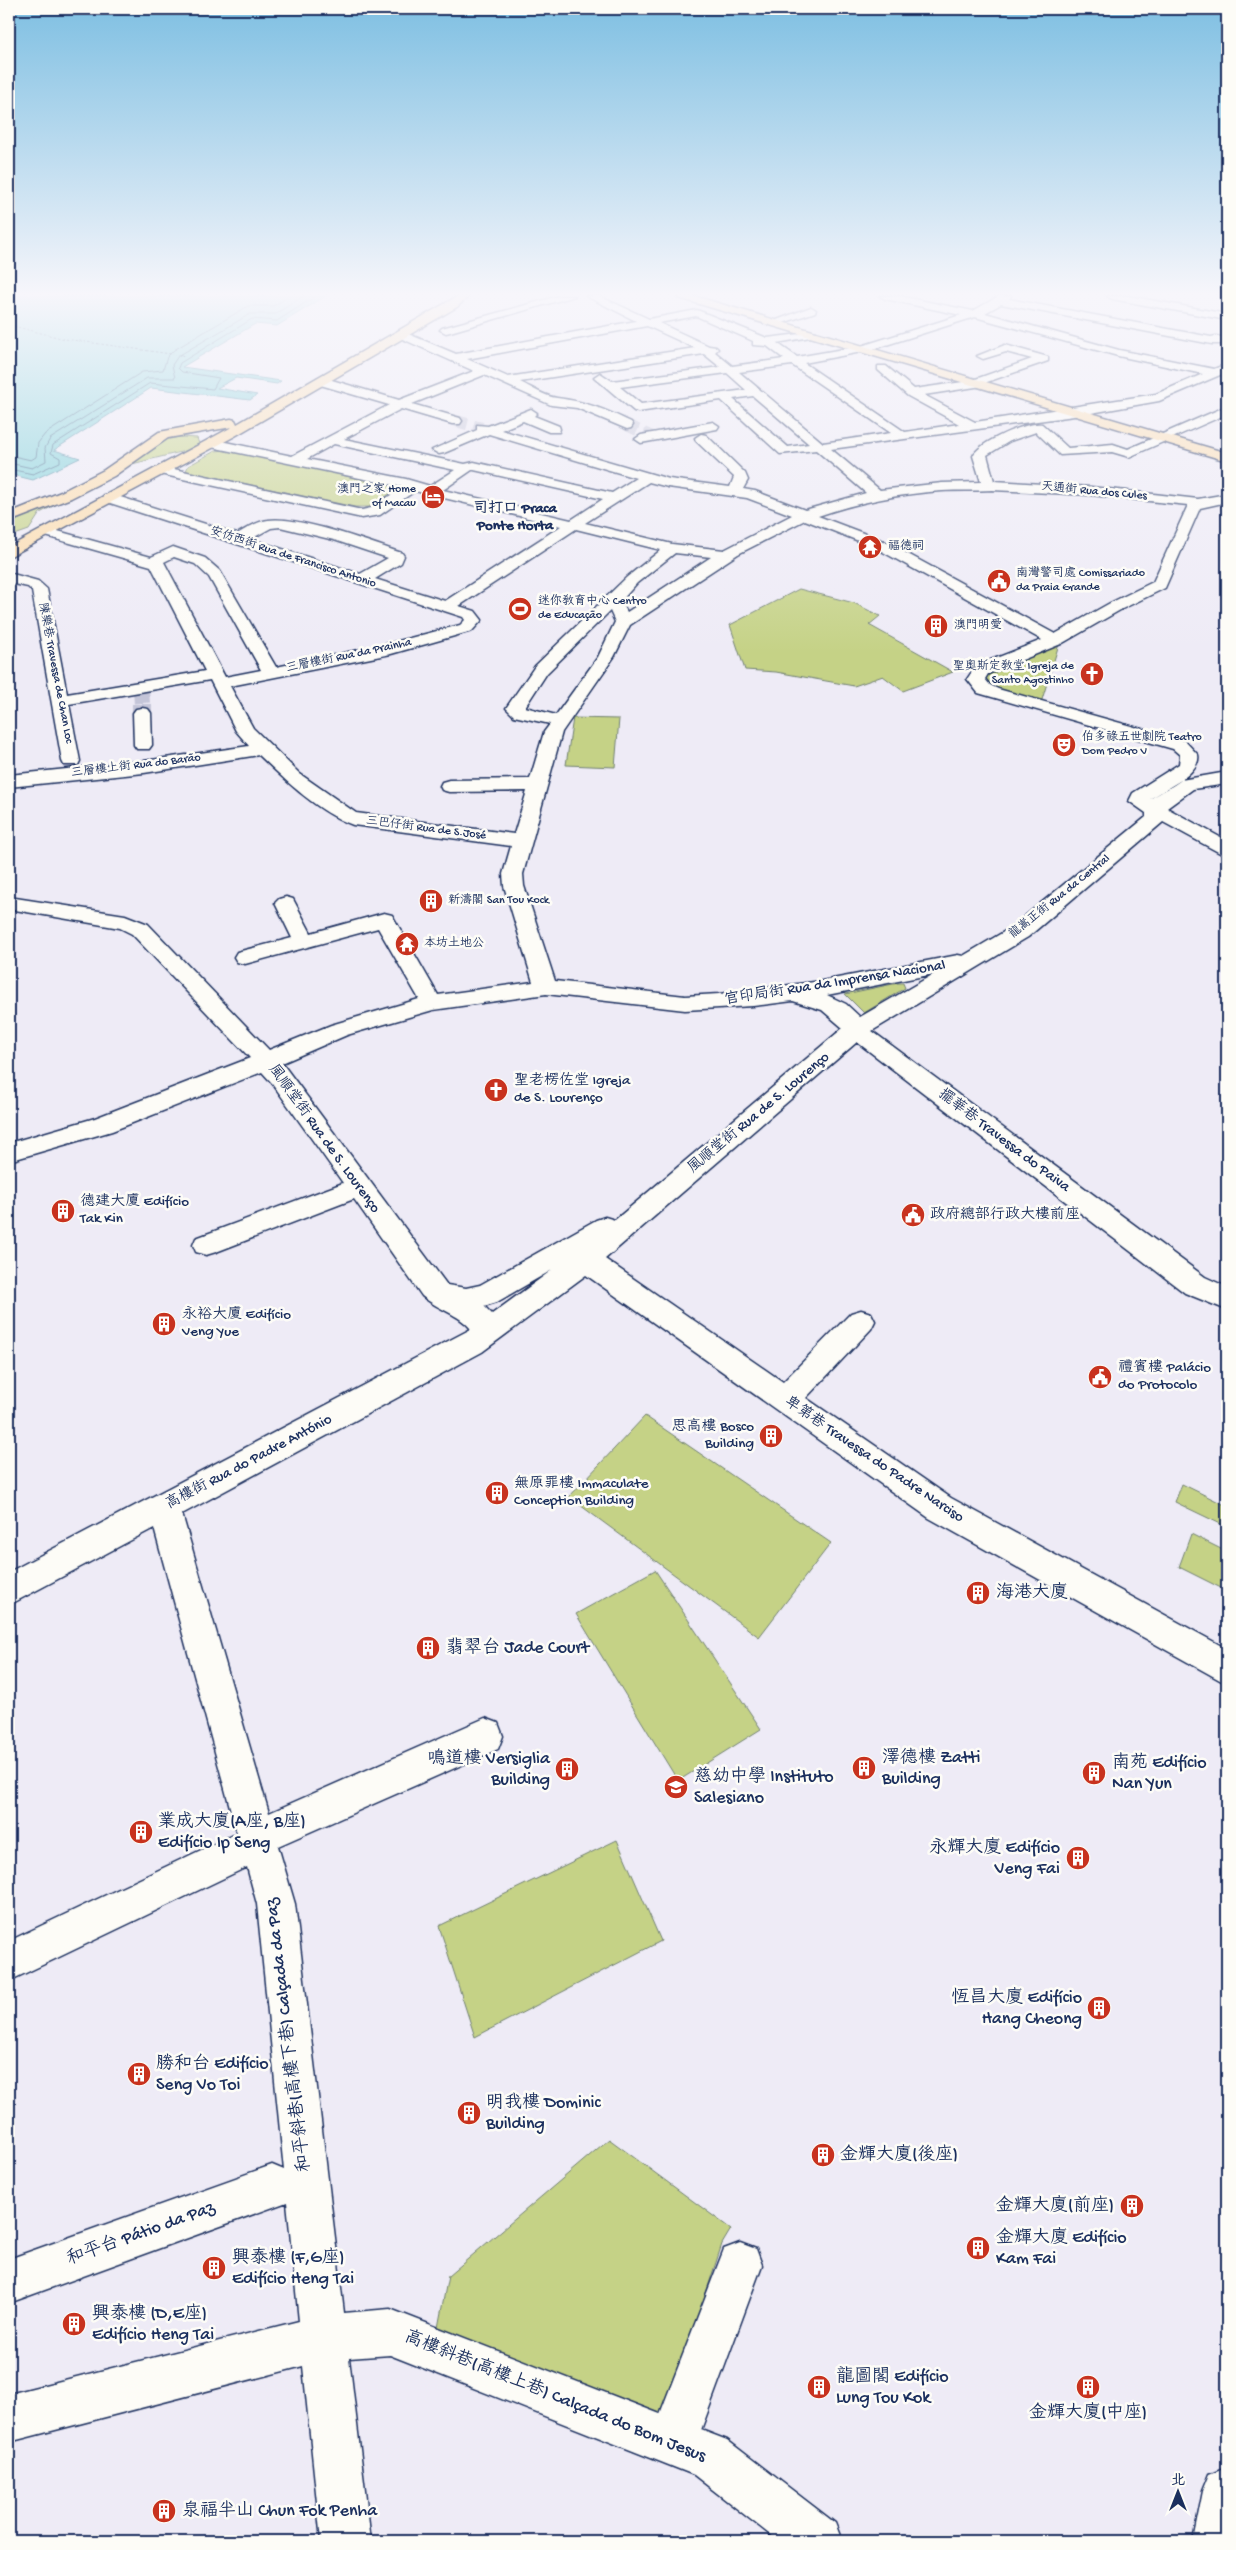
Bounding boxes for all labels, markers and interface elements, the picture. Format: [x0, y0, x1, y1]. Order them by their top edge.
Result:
street label: 天通街 Rua dos Cules [1040, 479, 1148, 504]
place label: 澳門之家 Home of Macau [337, 482, 417, 511]
hotel icon: 澳門之家 Home of Macau [420, 484, 446, 510]
district label: 司打口 Praca Ponte Horta [473, 500, 558, 535]
street label: 安仿西街 Rua de Francisco Antonio [208, 524, 378, 592]
temple icon: 福德祠 [857, 534, 883, 560]
place label: 福德祠 [888, 538, 924, 554]
place label: 南灣警司處 Comissariado da Praia Grande [1016, 565, 1145, 595]
public building icon: 南灣警司處 Comissariado da Praia Grande [986, 568, 1012, 594]
place label: 迷你教育中心 Centro de Educação [538, 594, 647, 623]
sports icon: 迷你教育中心 Centro de Educação [507, 596, 533, 622]
street label: 陳樂巷 Travessa de Chan Loc [34, 601, 78, 745]
building icon: 澳門明愛 [923, 613, 949, 639]
place label: 澳門明愛 [954, 618, 1002, 633]
street label: 三層樓街 Rua da Prainha [285, 635, 413, 676]
place label: 聖奧斯定教堂 Igreja de Santo Agostinho [953, 658, 1075, 688]
church icon: 聖奧斯定教堂 Igreja de Santo Agostinho [1079, 661, 1105, 687]
place label: 伯多祿五世劇院 Teatro Dom Pedro V [1081, 729, 1202, 759]
theatre icon: 伯多祿五世劇院 Teatro Dom Pedro V [1051, 732, 1077, 758]
street label: 三層樓上街 Rua do Barão [70, 750, 202, 781]
street label: 三巴仔街 Rua de S.José [365, 814, 488, 843]
street label: 龍嵩正街 Rua da Central [1006, 851, 1114, 942]
building icon: 新濤閣 San Tou Kock [418, 888, 444, 914]
place label: 新濤閣 San Tou Kock [448, 893, 551, 908]
temple icon: 本坊土地公 [394, 931, 420, 957]
place label: 本坊土地公 [424, 936, 484, 951]
street label: 官印局街 Rua da Imprensa Nacional [723, 957, 947, 1009]
street label: 風順堂街 Rua de S. Lourenço [685, 1048, 834, 1177]
street label: 風順堂街 Rua de S. Lourenço [264, 1061, 384, 1217]
place label: 聖老楞佐堂 Igreja de S. Lourenço [514, 1072, 631, 1107]
church icon: 聖老楞佐堂 Igreja de S. Lourenço [483, 1077, 509, 1103]
street label: 擺華巷 Travessa do Paiva [935, 1086, 1074, 1197]
place label: 德建大廈 Edifício Tak Kin [79, 1192, 189, 1228]
building icon: 德建大廈 Edifício Tak Kin [50, 1198, 76, 1224]
public building icon: 政府總部行政大樓前座 [900, 1202, 926, 1228]
place label: 政府總部行政大樓前座 [930, 1206, 1080, 1224]
place label: 永裕大廈 Edifício Veng Yue [181, 1306, 291, 1341]
building icon: 永裕大廈 Edifício Veng Yue [151, 1311, 177, 1337]
place label: 禮賓樓 Palácio do Protocolo [1118, 1359, 1211, 1394]
public building icon: 禮賓樓 Palácio do Protocolo [1087, 1364, 1113, 1390]
street label: 卑第巷 Travessa do Padre Narciso [781, 1393, 967, 1527]
street label: 高樓街 Rua do Padre António [163, 1410, 335, 1513]
place label: 思高樓 Bosco Building [672, 1418, 754, 1453]
building icon: 思高樓 Bosco Building [758, 1423, 784, 1449]
place label: 無原罪樓 Immaculate Conception Building [514, 1475, 649, 1510]
building icon: 無原罪樓 Immaculate Conception Building [484, 1480, 510, 1506]
building icon: 海港大廈 [965, 1580, 991, 1606]
place label: 海港大廈 [996, 1582, 1068, 1604]
building icon: 翡翠台 Jade Court [415, 1635, 441, 1661]
place label: 翡翠台 Jade Court [446, 1637, 591, 1659]
place label: 澤德樓 Zatti Building [881, 1747, 981, 1790]
place label: 鳴道樓 Versiglia Building [427, 1748, 551, 1791]
place label: 南苑 Edifício Nan Yun [1112, 1752, 1207, 1795]
building icon: 澤德樓 Zatti Building [851, 1755, 877, 1781]
building icon: 鳴道樓 Versiglia Building [554, 1756, 580, 1782]
building icon: 南苑 Edifício Nan Yun [1081, 1760, 1107, 1786]
place label: 慈幼中學 Instituto Salesiano [694, 1766, 834, 1809]
school or university icon: 慈幼中學 Instituto Salesiano [663, 1774, 689, 1800]
place label: 業成大廈(A座, B座) Edifício Ip Seng [158, 1811, 306, 1854]
building icon: 業成大廈(A座, B座) Edifício Ip Seng [128, 1819, 154, 1845]
place label: 永輝大廈 Edifício Veng Fai [929, 1837, 1060, 1880]
building icon: 永輝大廈 Edifício Veng Fai [1065, 1845, 1091, 1871]
street label: 和平斜巷(高樓下巷) Calçada da Paz [261, 1896, 316, 2173]
place label: 恆昌大廈 Edifício Hang Cheong [951, 1987, 1082, 2030]
building icon: 恆昌大廈 Edifício Hang Cheong [1086, 1995, 1112, 2021]
place label: 勝和台 Edifício Seng Vo Toi [156, 2053, 269, 2096]
building icon: 勝和台 Edifício Seng Vo Toi [126, 2061, 152, 2087]
place label: 明我樓 Dominic Building [485, 2092, 601, 2135]
building icon: 明我樓 Dominic Building [456, 2100, 482, 2126]
building icon: 金輝大廈(後座) [810, 2142, 836, 2168]
place label: 金輝大廈(後座) [840, 2144, 958, 2166]
building icon: 金輝大廈(前座) [1119, 2193, 1145, 2219]
place label: 金輝大廈(前座) [996, 2195, 1114, 2217]
street label: 和平台 Pátio da Paz [64, 2196, 219, 2270]
place label: 金輝大廈 Edifício Kam Fai [996, 2227, 1127, 2270]
building icon: 金輝大廈 Edifício Kam Fai [965, 2235, 991, 2261]
place label: 興泰樓 (F,G座) Edifício Heng Tai [232, 2247, 354, 2290]
building icon: 興泰樓 (F,G座) Edifício Heng Tai [201, 2255, 227, 2281]
place label: 興泰樓 (D,E座) Edifício Heng Tai [92, 2303, 214, 2346]
building icon: 興泰樓 (D,E座) Edifício Heng Tai [61, 2311, 87, 2337]
street label: 高樓斜巷(高樓上巷) Calçada do Bom Jesus [401, 2326, 710, 2468]
place label: 龍圖閣 Edifício Lung Tou Kok [836, 2366, 949, 2409]
building icon: 龍圖閣 Edifício Lung Tou Kok [806, 2374, 832, 2400]
building icon: 金輝大廈(中座) [1075, 2374, 1101, 2400]
place label: 金輝大廈(中座) [1029, 2402, 1147, 2424]
north arrow [1154, 2468, 1204, 2518]
text: 北 [1171, 2473, 1185, 2490]
building icon: 泉福半山 Chun Fok Penha [151, 2498, 177, 2524]
place label: 泉福半山 Chun Fok Penha [182, 2500, 378, 2522]

